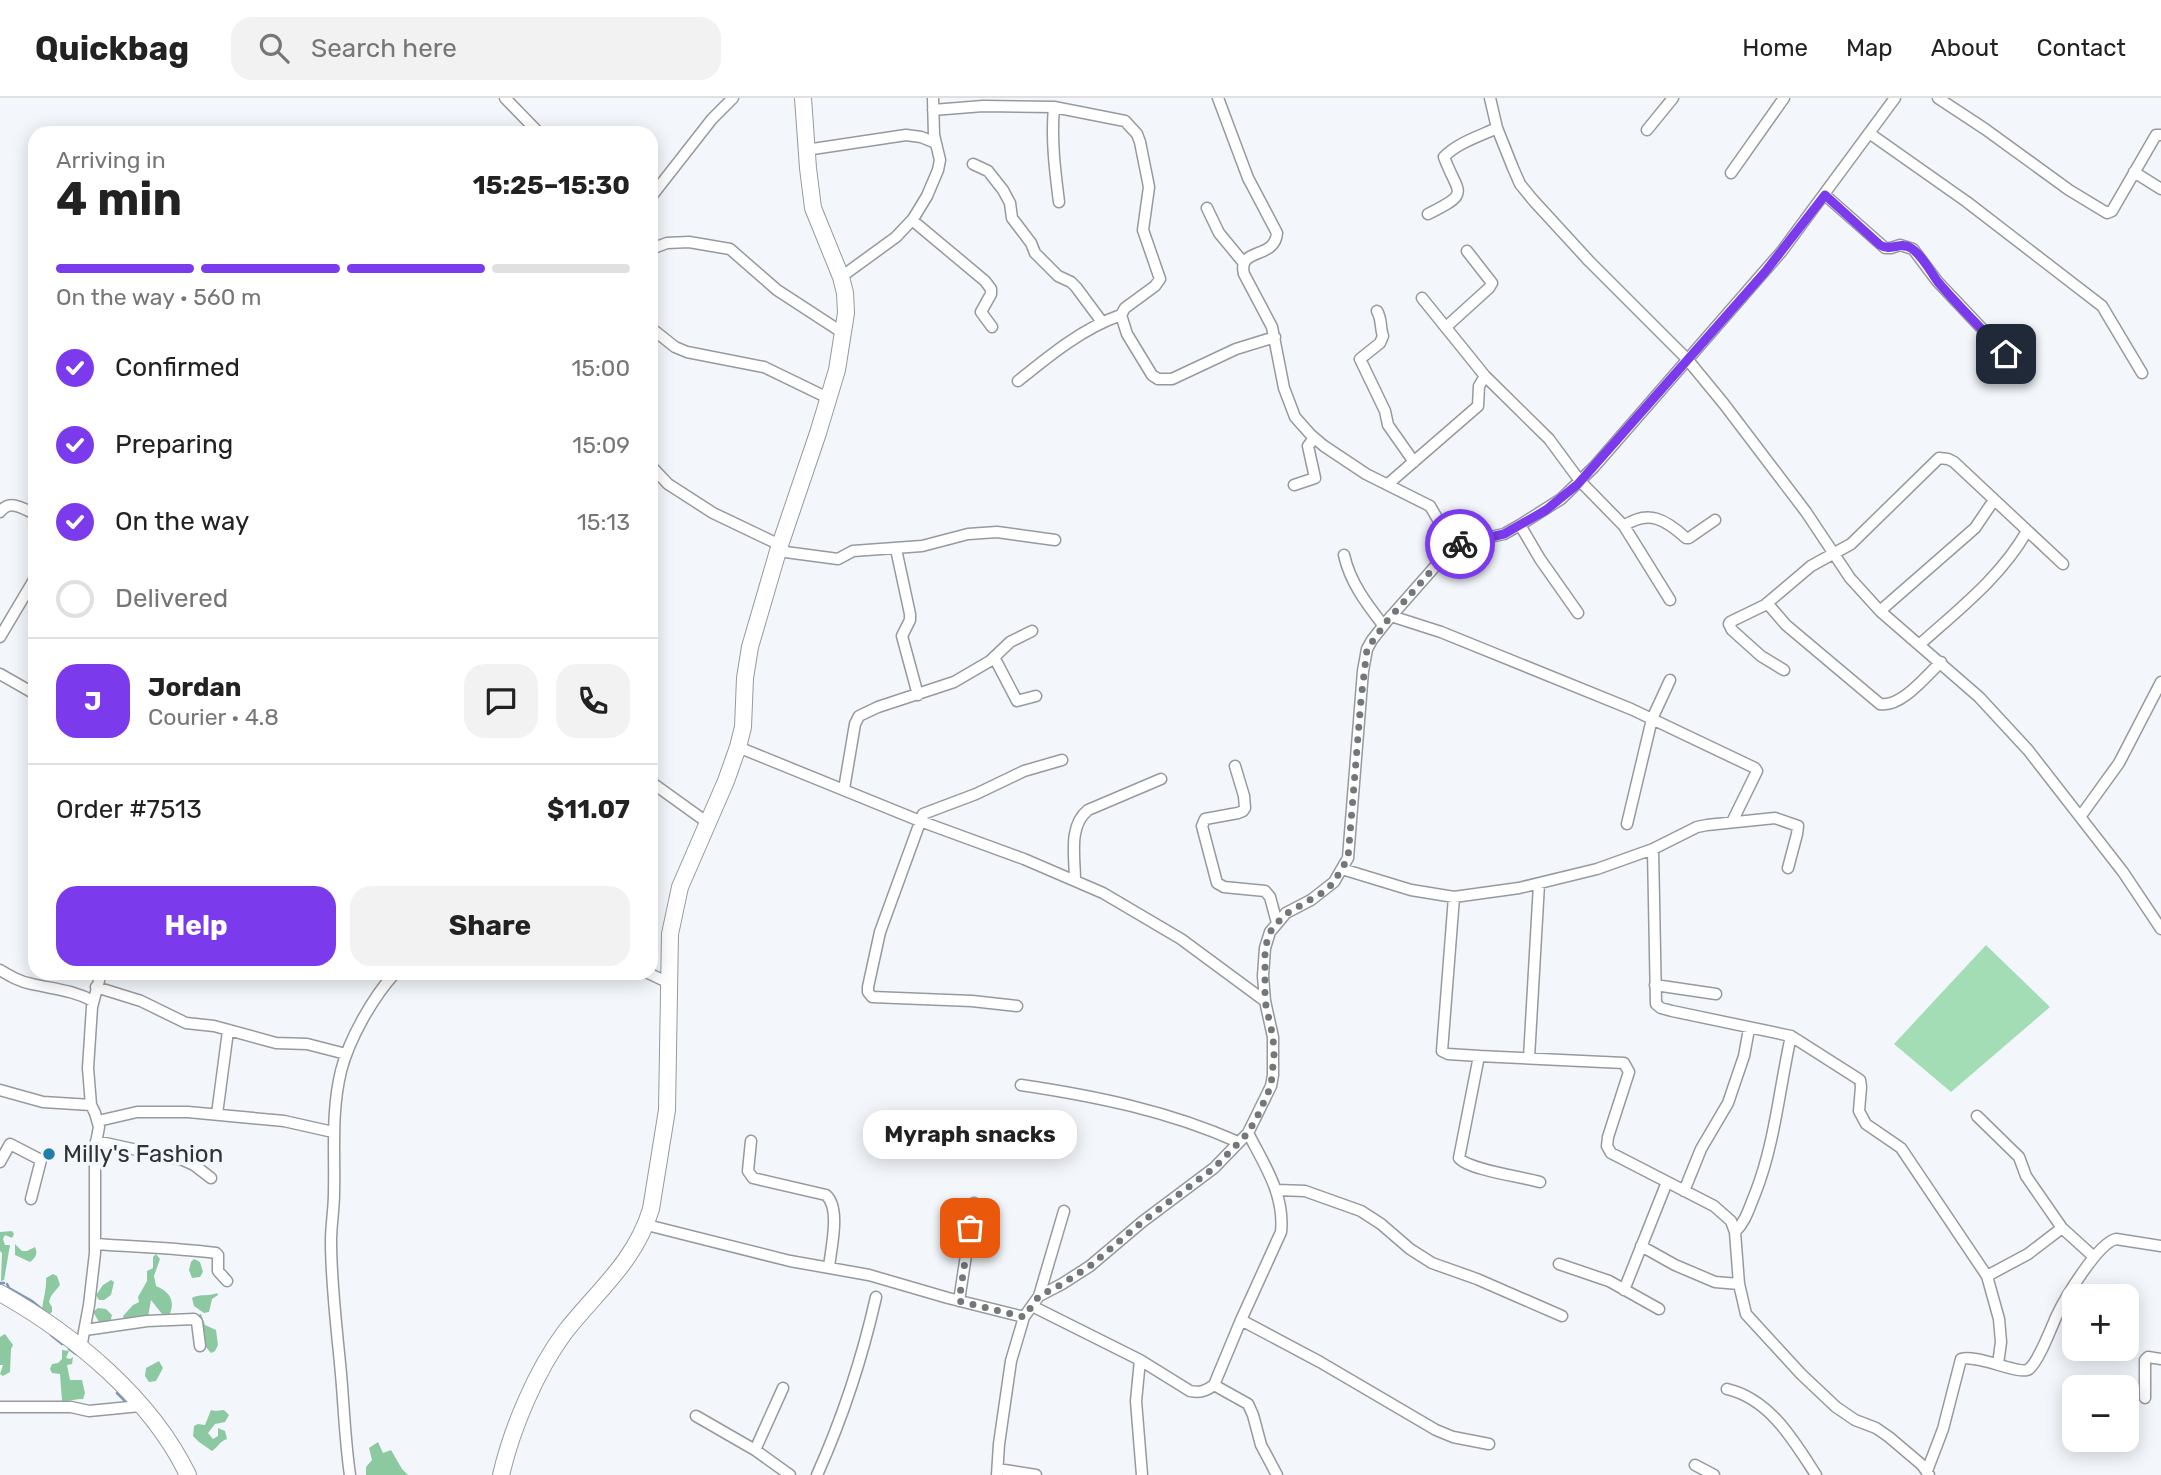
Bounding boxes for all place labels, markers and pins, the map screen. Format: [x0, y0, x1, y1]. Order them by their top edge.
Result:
pin [1976, 324, 2036, 384]
callout: Myraph snacks [863, 1109, 1077, 1158]
place label: Milly's Fashion [63, 1140, 223, 1168]
marker: Milly's Fashion [41, 1146, 57, 1162]
pin [940, 1198, 1000, 1258]

